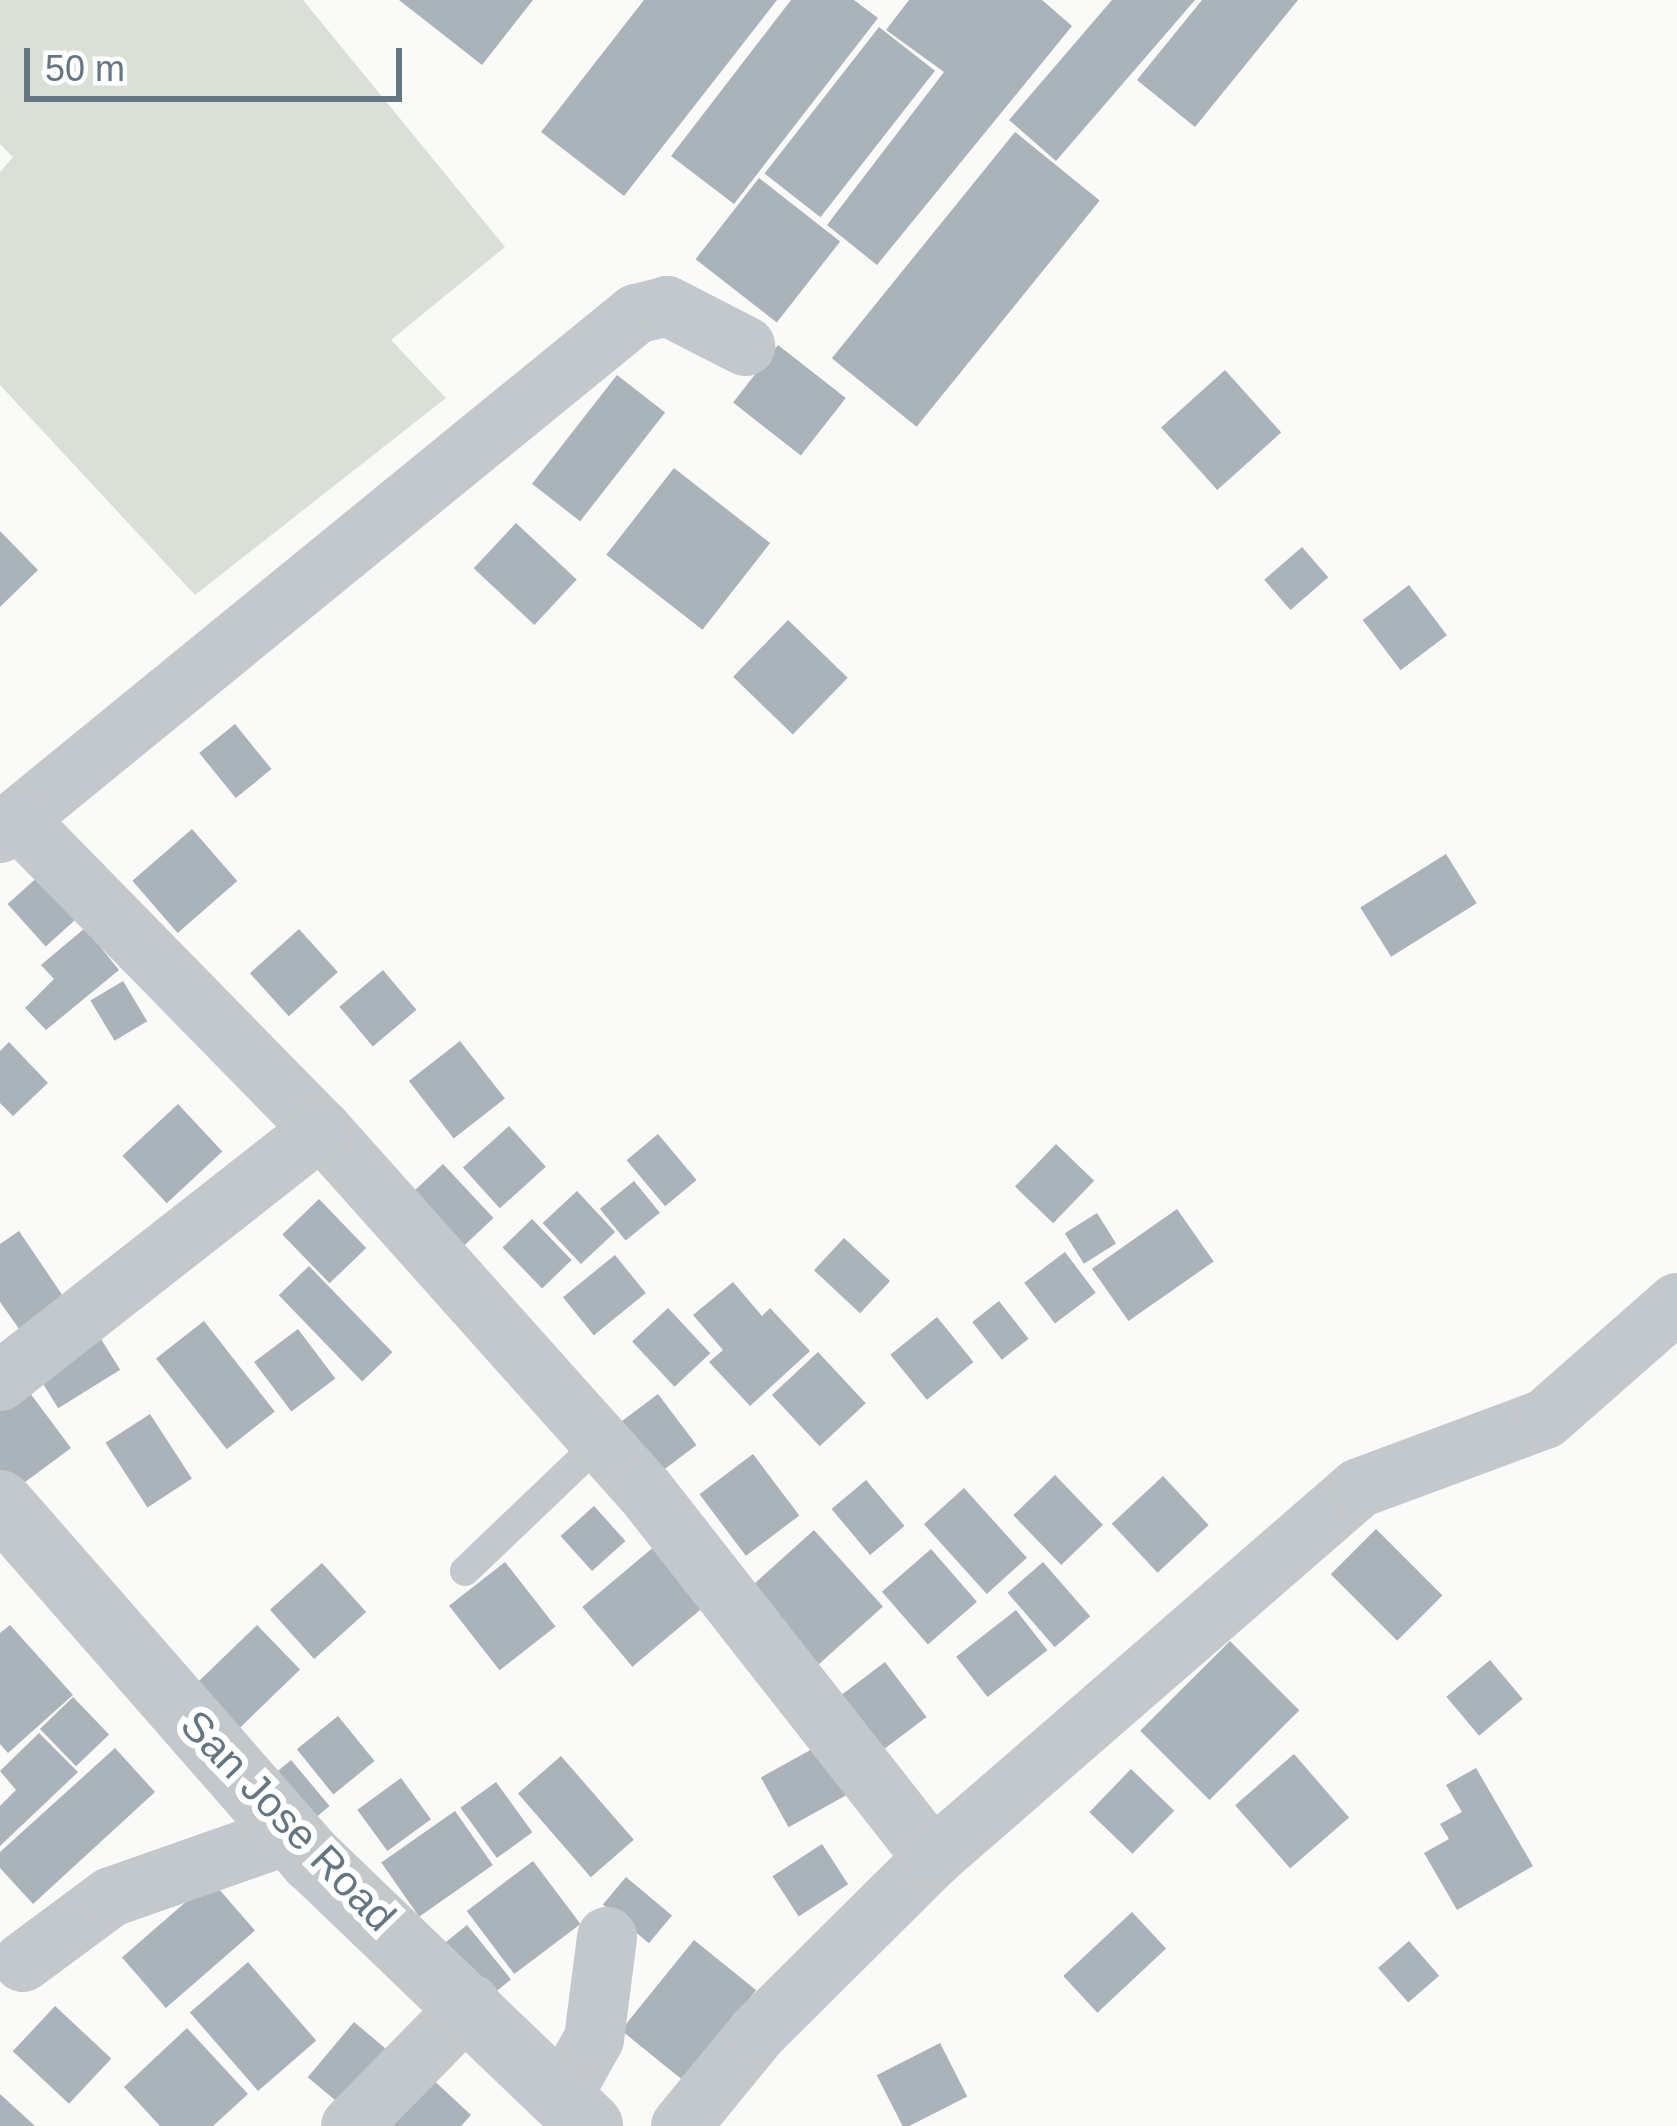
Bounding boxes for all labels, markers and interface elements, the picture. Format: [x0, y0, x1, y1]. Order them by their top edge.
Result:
scale bar [30, 24, 408, 98]
text: 50 m [45, 48, 125, 89]
street label: San Jose Road [170, 1700, 406, 1942]

